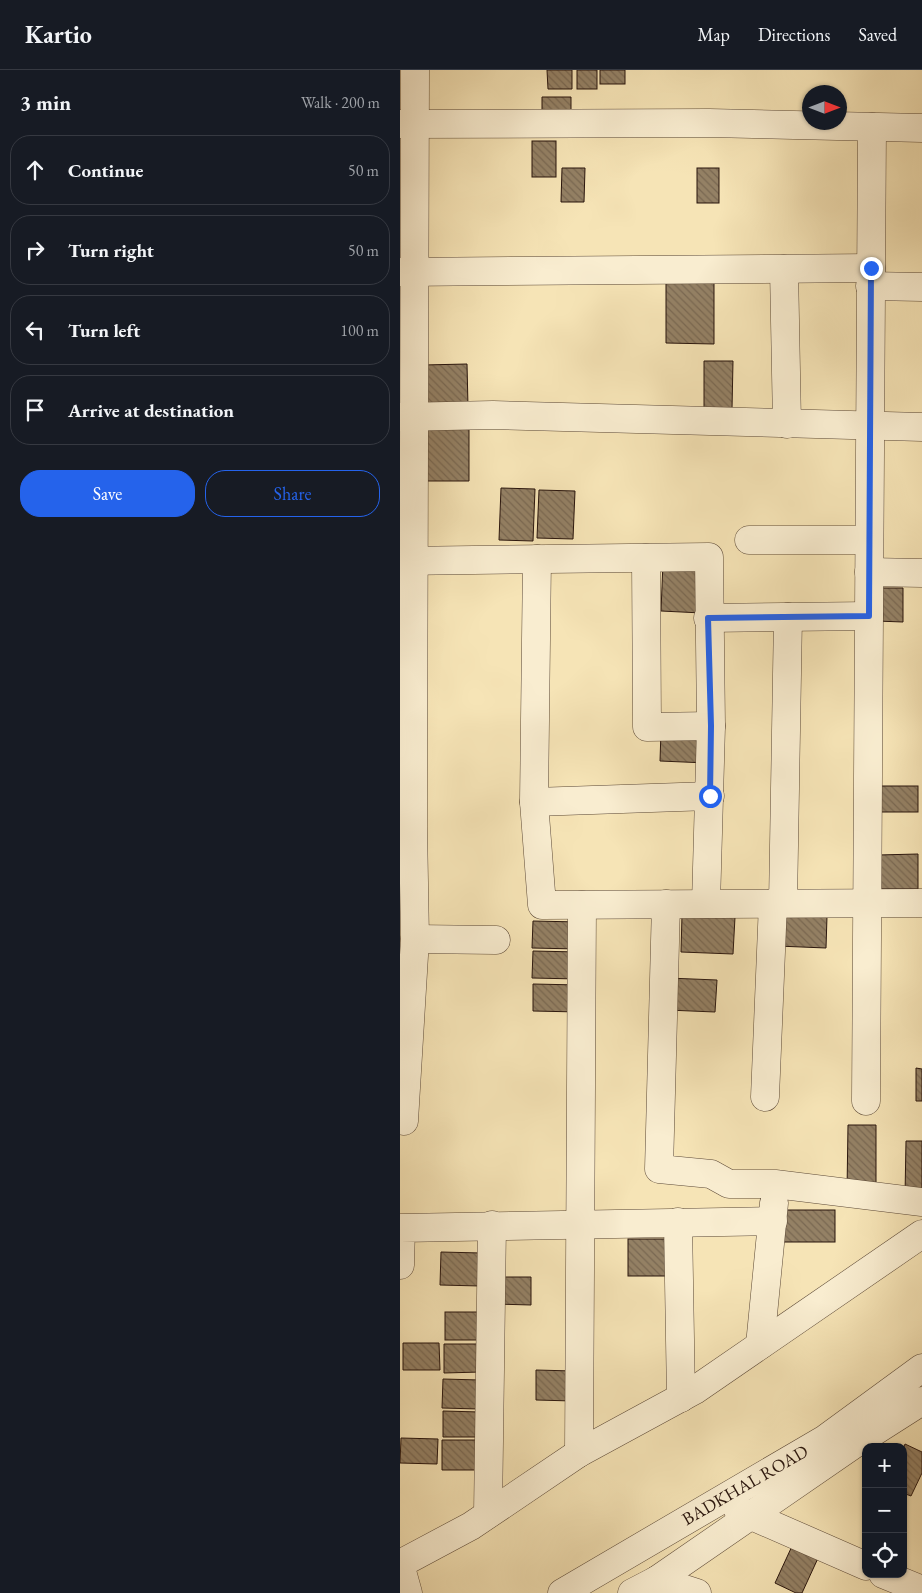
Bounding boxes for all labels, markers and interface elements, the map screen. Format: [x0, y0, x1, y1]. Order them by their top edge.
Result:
text: Kartio [25, 19, 92, 50]
text: Map [698, 23, 730, 46]
text: Directions [758, 23, 830, 46]
text: Saved [858, 23, 897, 46]
north arrow [802, 85, 847, 130]
text: 3 min [20, 89, 71, 116]
text: Walk · 200 m [301, 92, 380, 113]
icon: ahead [21, 156, 49, 184]
text: Continue [68, 158, 143, 183]
text: 50 m [348, 160, 379, 181]
icon: right [21, 236, 49, 264]
text: Turn right [68, 238, 154, 263]
text: 50 m [348, 240, 379, 261]
route end [860, 257, 883, 280]
icon: left [21, 316, 49, 344]
text: Turn left [68, 318, 140, 343]
text: 100 m [340, 320, 379, 341]
icon: arrive [21, 396, 49, 424]
text: Arrive at destination [68, 398, 234, 423]
button: Save [20, 470, 195, 517]
button: Share [205, 470, 380, 517]
route start [699, 785, 722, 808]
street label: BADKHAL ROAD [677, 1439, 812, 1530]
map controls [862, 1443, 907, 1578]
button: + [862, 1443, 907, 1488]
button: − [862, 1488, 907, 1533]
button: locate [862, 1533, 907, 1578]

